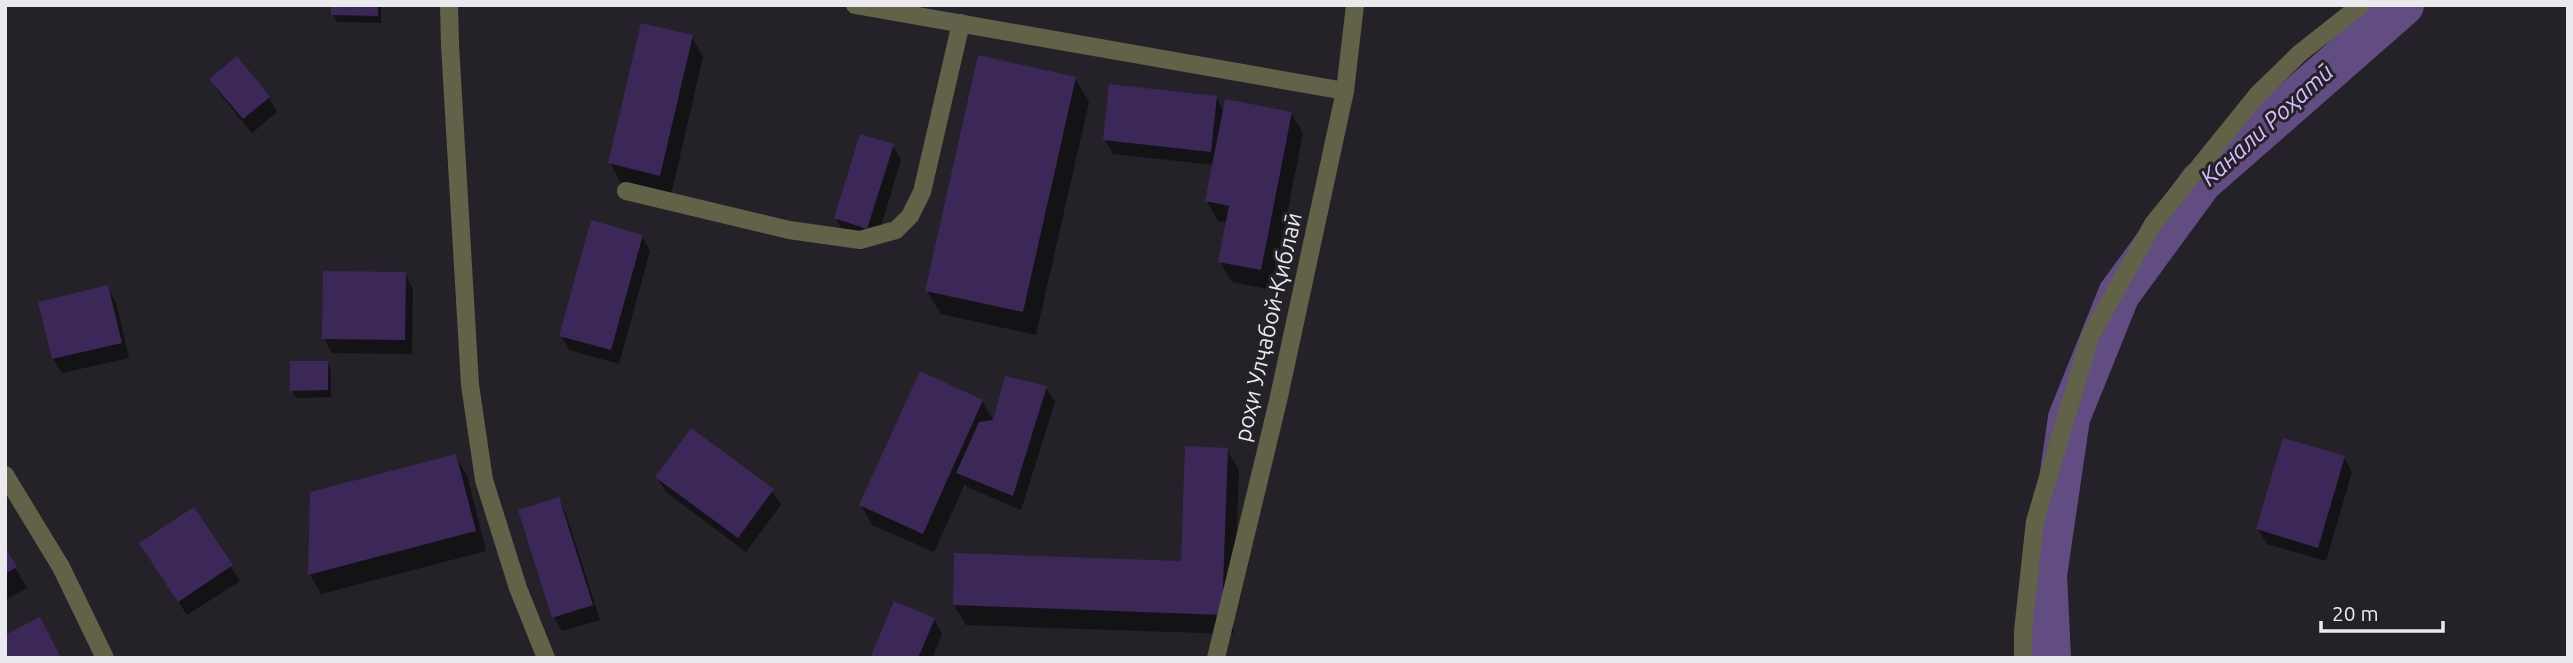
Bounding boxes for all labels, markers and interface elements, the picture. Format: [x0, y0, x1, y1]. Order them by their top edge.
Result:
water label: Канали Роҳатӣ [2195, 58, 2339, 191]
street label: роҳи Улҷабой-Қиблаӣ [1229, 210, 1306, 444]
scale bar [2321, 590, 2444, 634]
text: 20 m [2332, 601, 2379, 625]

